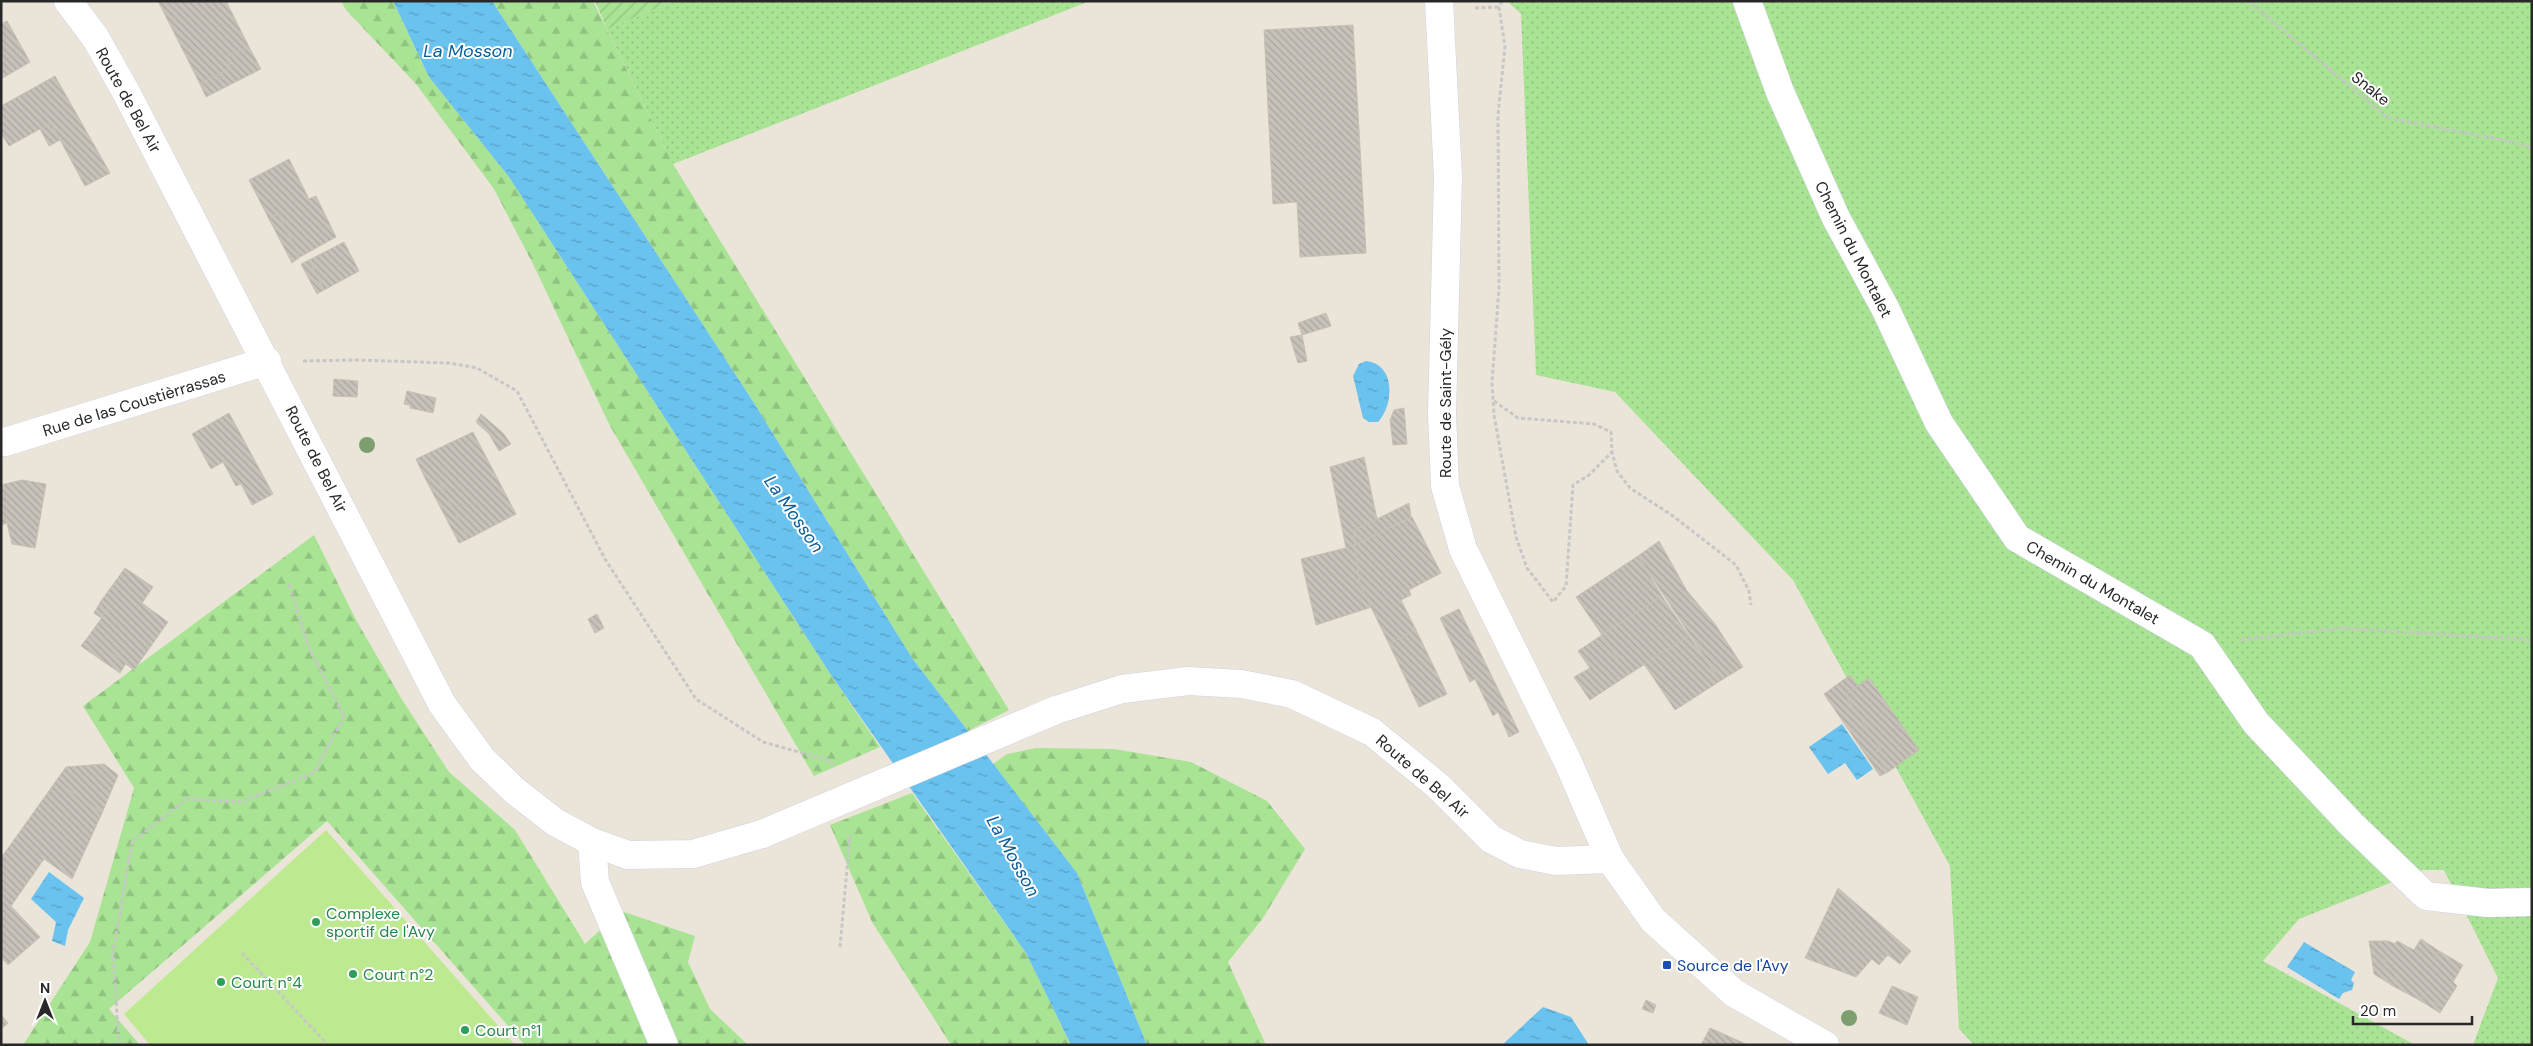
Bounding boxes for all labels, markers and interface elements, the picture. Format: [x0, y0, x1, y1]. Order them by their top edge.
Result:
water label: La Mosson [423, 39, 513, 63]
street label: Route de Bel Air [91, 44, 166, 157]
street label: Snake [2347, 66, 2394, 110]
street label: Chemin du Montalet [1810, 177, 1897, 321]
street label: Route de Saint-Gély [1435, 328, 1456, 478]
street label: Rue de las Coustièrrassas [40, 366, 228, 441]
street label: Route de Bel Air [281, 402, 353, 516]
water label: La Mosson [759, 471, 829, 557]
street label: Chemin du Montalet [2022, 536, 2163, 629]
street label: Route de Bel Air [1371, 730, 1474, 823]
water label: La Mosson [981, 811, 1045, 901]
place label: Complexe sportif de l'Avy [326, 903, 435, 942]
marker: Complexe sportif de l'Avy [310, 916, 322, 928]
place label: Source de l'Avy [1677, 955, 1789, 976]
marker: Source de l'Avy [1661, 959, 1673, 971]
place label: Court n°2 [363, 964, 433, 985]
marker: Court n°2 [347, 968, 359, 980]
place label: Court n°4 [231, 972, 302, 993]
north arrow [20, 976, 70, 1026]
marker: Court n°4 [215, 976, 227, 988]
text: N [40, 979, 50, 997]
scale bar [2353, 994, 2472, 1026]
text: 20 m [2360, 1001, 2396, 1021]
place label: Court n°1 [475, 1020, 541, 1041]
marker: Court n°1 [459, 1024, 471, 1036]

